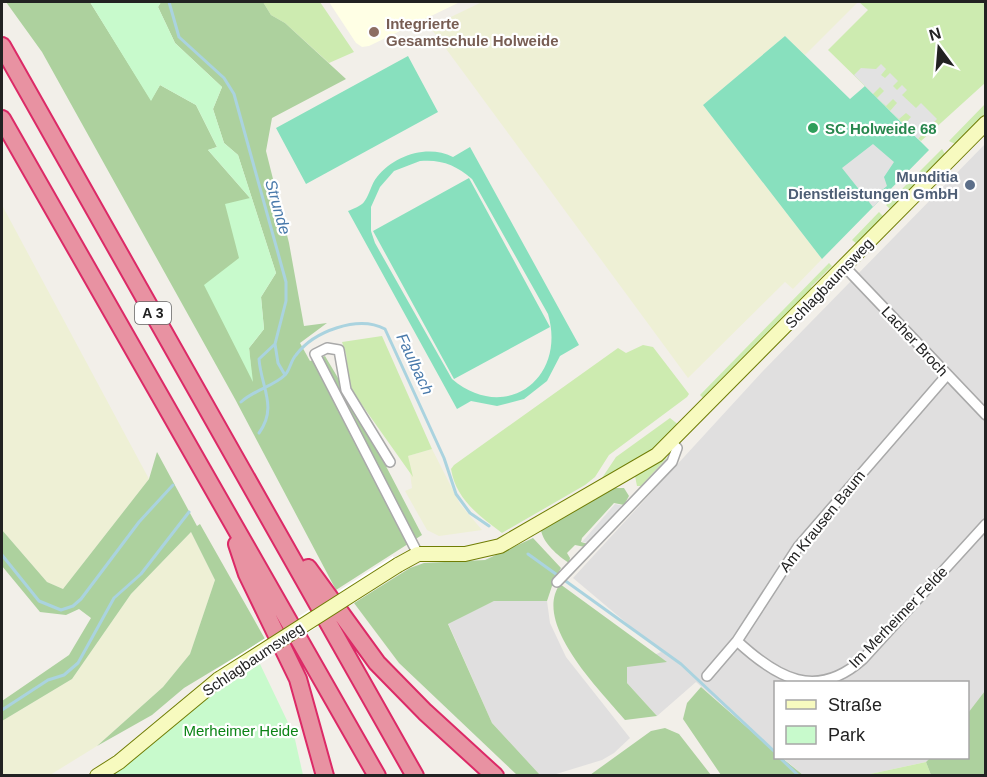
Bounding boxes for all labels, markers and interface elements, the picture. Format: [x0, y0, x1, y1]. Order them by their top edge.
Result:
place label: Integrierte Gesamtschule Holweide [386, 15, 559, 49]
north arrow [909, 18, 969, 78]
text: N [927, 24, 943, 44]
marker: Integrierte Gesamtschule Holweide [367, 25, 381, 39]
place label: SC Holweide 68 [825, 120, 937, 137]
marker: SC Holweide 68 [806, 121, 820, 135]
place label: Munditia Dienstleistungen GmbH [788, 168, 959, 202]
water label: Strunde [262, 178, 294, 236]
marker: Munditia Dienstleistungen GmbH [963, 178, 977, 192]
street label: Schlagbaumsweg [782, 235, 876, 331]
road number: A 3 [135, 302, 171, 324]
street label: Lacher Broch [878, 303, 952, 379]
water label: Faulbach [393, 331, 437, 398]
street label: Am Krausen Baum [776, 467, 868, 575]
street label: Im Merheimer Felde [845, 563, 951, 671]
street label: Schlagbaumsweg [199, 619, 307, 699]
legend [774, 681, 969, 759]
text: Straße [828, 695, 882, 715]
park label: Merheimer Heide [183, 722, 299, 739]
text: Park [828, 725, 866, 745]

